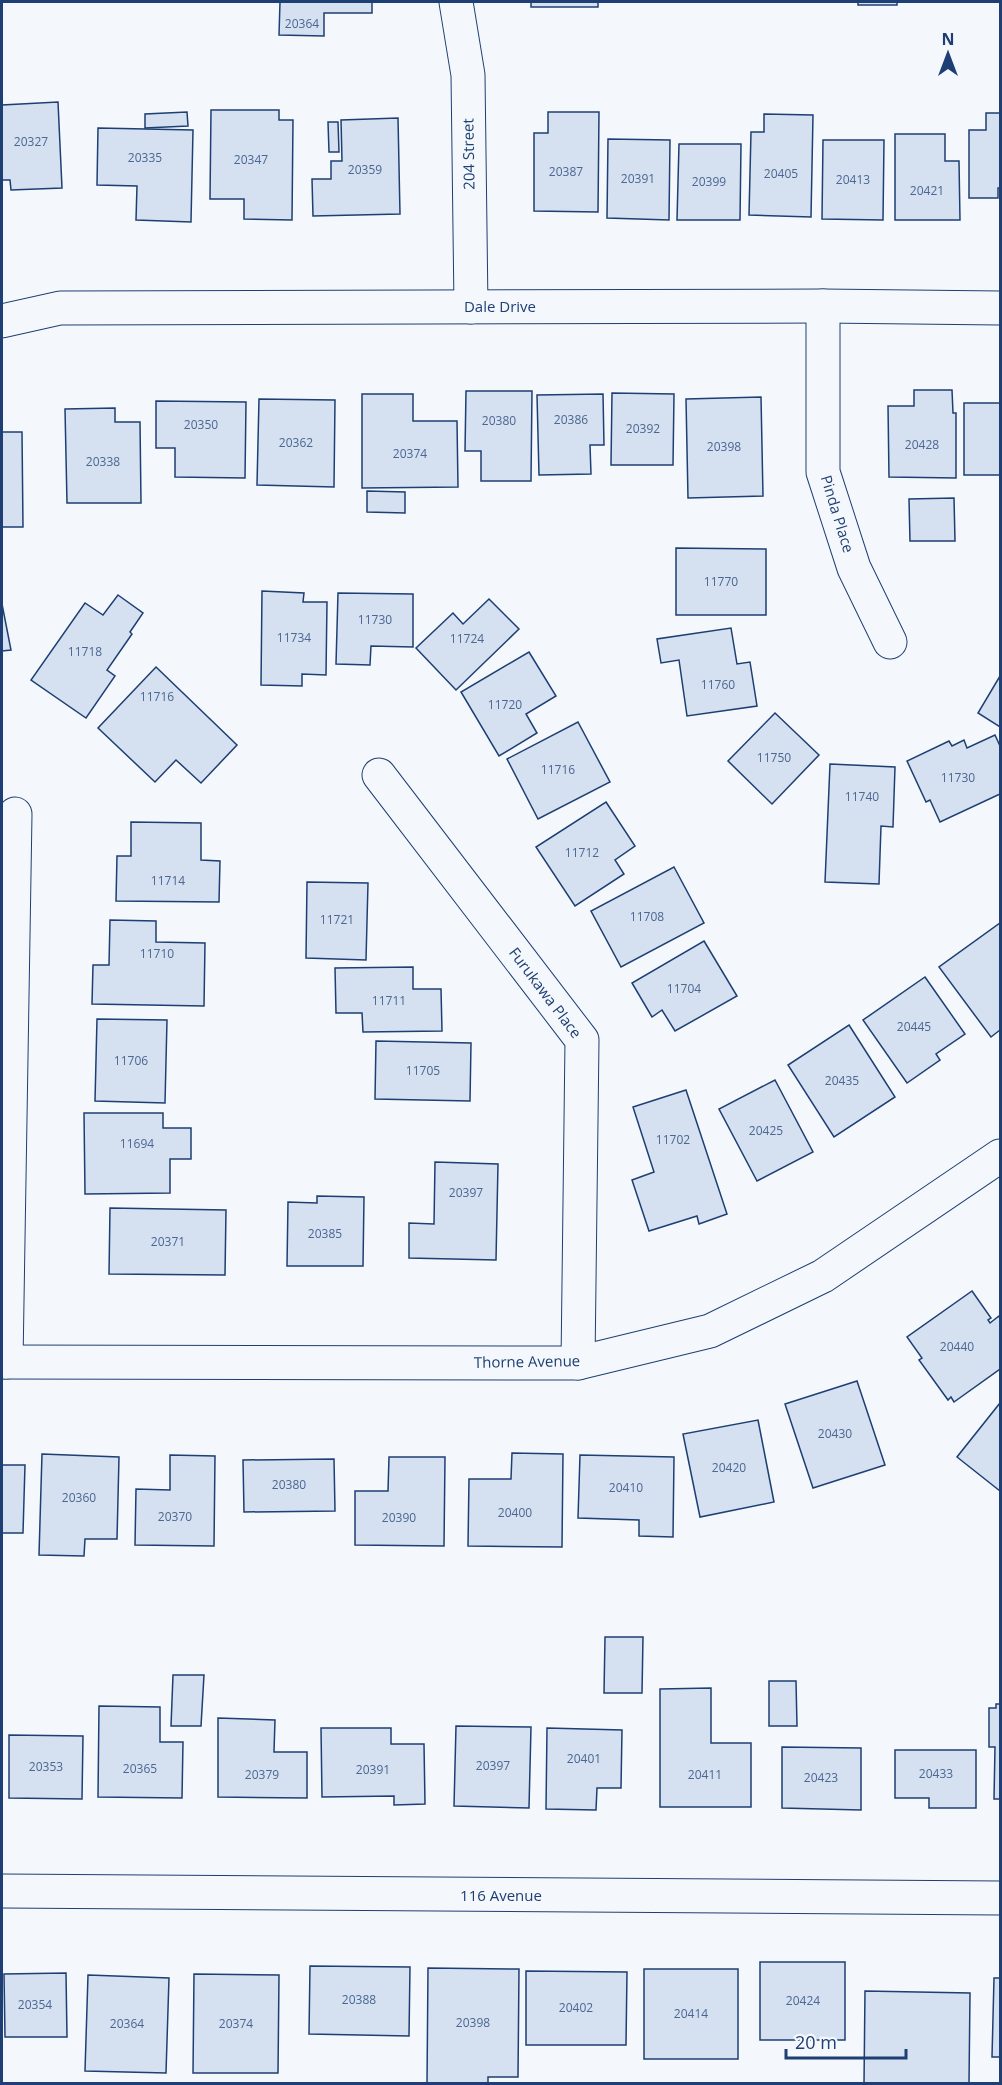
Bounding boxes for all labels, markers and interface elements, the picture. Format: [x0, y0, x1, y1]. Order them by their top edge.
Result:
house number: 20364 [285, 15, 319, 32]
north arrow [918, 24, 978, 84]
text: N [941, 28, 955, 50]
street label: 204 Street [457, 118, 479, 190]
house number: 20327 [14, 133, 48, 150]
house number: 20335 [128, 149, 162, 166]
house number: 20347 [234, 151, 268, 168]
house number: 20359 [348, 161, 382, 178]
house number: 20387 [549, 163, 583, 180]
house number: 20405 [764, 165, 798, 182]
house number: 20391 [621, 170, 655, 187]
house number: 20413 [836, 171, 870, 188]
house number: 20399 [692, 173, 726, 190]
house number: 20421 [910, 182, 944, 199]
street label: Dale Drive [464, 296, 536, 316]
house number: 20386 [554, 411, 588, 428]
house number: 20380 [482, 412, 516, 429]
house number: 20350 [184, 416, 218, 433]
house number: 20392 [626, 420, 660, 437]
house number: 20362 [279, 434, 313, 451]
house number: 20428 [905, 436, 939, 453]
house number: 20398 [707, 438, 741, 455]
house number: 20374 [393, 445, 427, 462]
house number: 20338 [86, 453, 120, 470]
street label: Pinda Place [817, 472, 859, 555]
house number: 11770 [704, 573, 738, 590]
house number: 11730 [358, 611, 392, 628]
house number: 11734 [277, 629, 311, 646]
house number: 11724 [450, 630, 484, 647]
house number: 11718 [68, 643, 102, 660]
house number: 11760 [701, 676, 735, 693]
house number: 11716 [140, 688, 174, 705]
house number: 11720 [488, 696, 522, 713]
house number: 11750 [757, 749, 791, 766]
house number: 11716 [541, 761, 575, 778]
house number: 11730 [941, 769, 975, 786]
house number: 11740 [845, 788, 879, 805]
house number: 11712 [565, 844, 599, 861]
house number: 11714 [151, 872, 185, 889]
house number: 11708 [630, 908, 664, 925]
house number: 11721 [320, 911, 354, 928]
street label: Furukawa Place [505, 943, 587, 1042]
house number: 11710 [140, 945, 174, 962]
house number: 11704 [667, 980, 701, 997]
house number: 11711 [372, 992, 406, 1009]
house number: 20445 [897, 1018, 931, 1035]
house number: 11706 [114, 1052, 148, 1069]
house number: 11705 [406, 1062, 440, 1079]
house number: 20435 [825, 1072, 859, 1089]
house number: 20425 [749, 1122, 783, 1139]
house number: 11702 [656, 1131, 690, 1148]
house number: 11694 [120, 1135, 154, 1152]
house number: 20397 [449, 1184, 483, 1201]
house number: 20385 [308, 1225, 342, 1242]
house number: 20371 [151, 1233, 185, 1250]
house number: 20440 [940, 1338, 974, 1355]
street label: Thorne Avenue [474, 1350, 580, 1372]
house number: 20430 [818, 1425, 852, 1442]
house number: 20420 [712, 1459, 746, 1476]
house number: 20380 [272, 1476, 306, 1493]
house number: 20410 [609, 1479, 643, 1496]
house number: 20360 [62, 1489, 96, 1506]
house number: 20400 [498, 1504, 532, 1521]
house number: 20370 [158, 1508, 192, 1525]
house number: 20390 [382, 1509, 416, 1526]
house number: 20401 [567, 1750, 601, 1767]
house number: 20397 [476, 1757, 510, 1774]
house number: 20353 [29, 1758, 63, 1775]
house number: 20365 [123, 1760, 157, 1777]
house number: 20391 [356, 1761, 390, 1778]
house number: 20433 [919, 1765, 953, 1782]
house number: 20379 [245, 1766, 279, 1783]
house number: 20411 [688, 1766, 722, 1783]
house number: 20423 [804, 1769, 838, 1786]
street label: 116 Avenue [460, 1885, 542, 1905]
house number: 20388 [342, 1991, 376, 2008]
house number: 20424 [786, 1992, 820, 2009]
house number: 20354 [18, 1996, 52, 2013]
house number: 20402 [559, 1999, 593, 2016]
house number: 20414 [674, 2005, 708, 2022]
house number: 20398 [456, 2014, 490, 2031]
house number: 20364 [110, 2015, 144, 2032]
house number: 20374 [219, 2015, 253, 2032]
scale bar [786, 2022, 906, 2060]
text: 20 m [795, 2030, 837, 2054]

